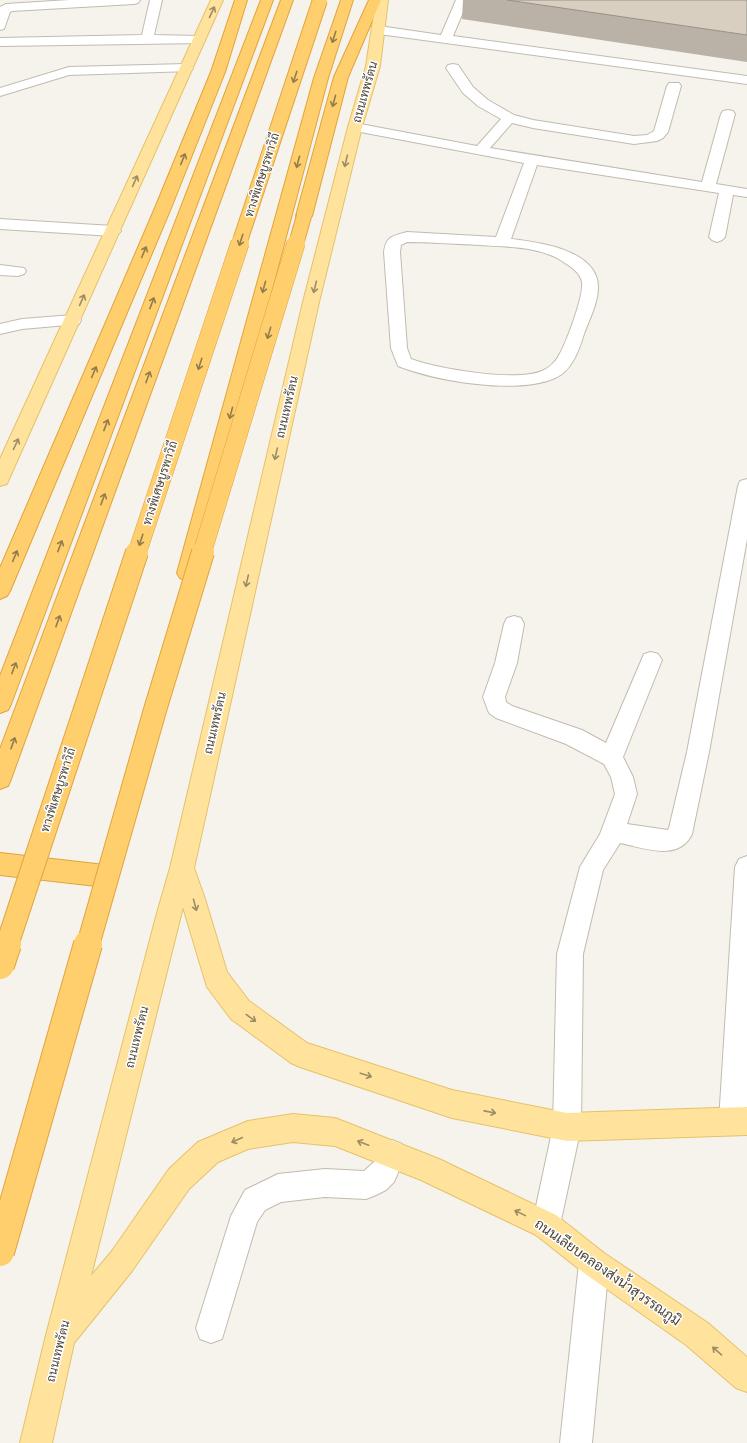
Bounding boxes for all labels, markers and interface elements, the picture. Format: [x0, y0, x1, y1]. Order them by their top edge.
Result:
one-way arrow [209, 6, 216, 18]
one-way arrow [330, 31, 338, 43]
street label: ถนนเทพรัตน [349, 59, 380, 124]
one-way arrow [291, 70, 298, 83]
one-way arrow [330, 94, 338, 107]
street label: ทางพิเศษบูรพาวิถี [241, 131, 283, 219]
one-way arrow [180, 153, 188, 165]
one-way arrow [342, 154, 350, 167]
one-way arrow [294, 155, 301, 168]
one-way arrow [132, 176, 139, 188]
one-way arrow [236, 234, 244, 246]
one-way arrow [141, 246, 149, 258]
one-way arrow [310, 280, 318, 293]
one-way arrow [260, 281, 268, 294]
one-way arrow [79, 294, 86, 306]
one-way arrow [149, 298, 157, 310]
one-way arrow [265, 327, 272, 340]
one-way arrow [195, 357, 203, 369]
one-way arrow [90, 366, 98, 378]
one-way arrow [145, 371, 153, 383]
street label: ถนนเทพรัตน [272, 374, 300, 439]
one-way arrow [226, 406, 234, 419]
one-way arrow [103, 419, 111, 431]
one-way arrow [13, 438, 20, 450]
street label: ทางพิเศษบูรพาวิถี [139, 439, 181, 527]
one-way arrow [272, 447, 280, 460]
one-way arrow [100, 493, 108, 505]
one-way arrow [137, 533, 144, 546]
one-way arrow [56, 541, 64, 553]
one-way arrow [12, 550, 20, 562]
one-way arrow [243, 574, 251, 587]
one-way arrow [55, 615, 63, 627]
one-way arrow [10, 662, 18, 674]
street label: ถนนเทพรัตน [200, 690, 228, 755]
one-way arrow [10, 737, 18, 749]
street label: ทางพิเศษบูรพาวิถี [37, 746, 79, 834]
one-way arrow [191, 898, 199, 911]
street label: ถนนเทพรัตน [122, 1004, 151, 1069]
one-way arrow [245, 1014, 256, 1022]
one-way arrow [359, 1072, 371, 1080]
one-way arrow [483, 1108, 496, 1116]
one-way arrow [231, 1137, 243, 1144]
one-way arrow [357, 1139, 369, 1146]
one-way arrow [514, 1208, 526, 1216]
street label: ถนนเลียบคลองส่งน้ำสุวรรณภูมิ [531, 1212, 686, 1330]
street label: ถนนเทพรัตน [43, 1318, 72, 1383]
one-way arrow [712, 1347, 723, 1356]

